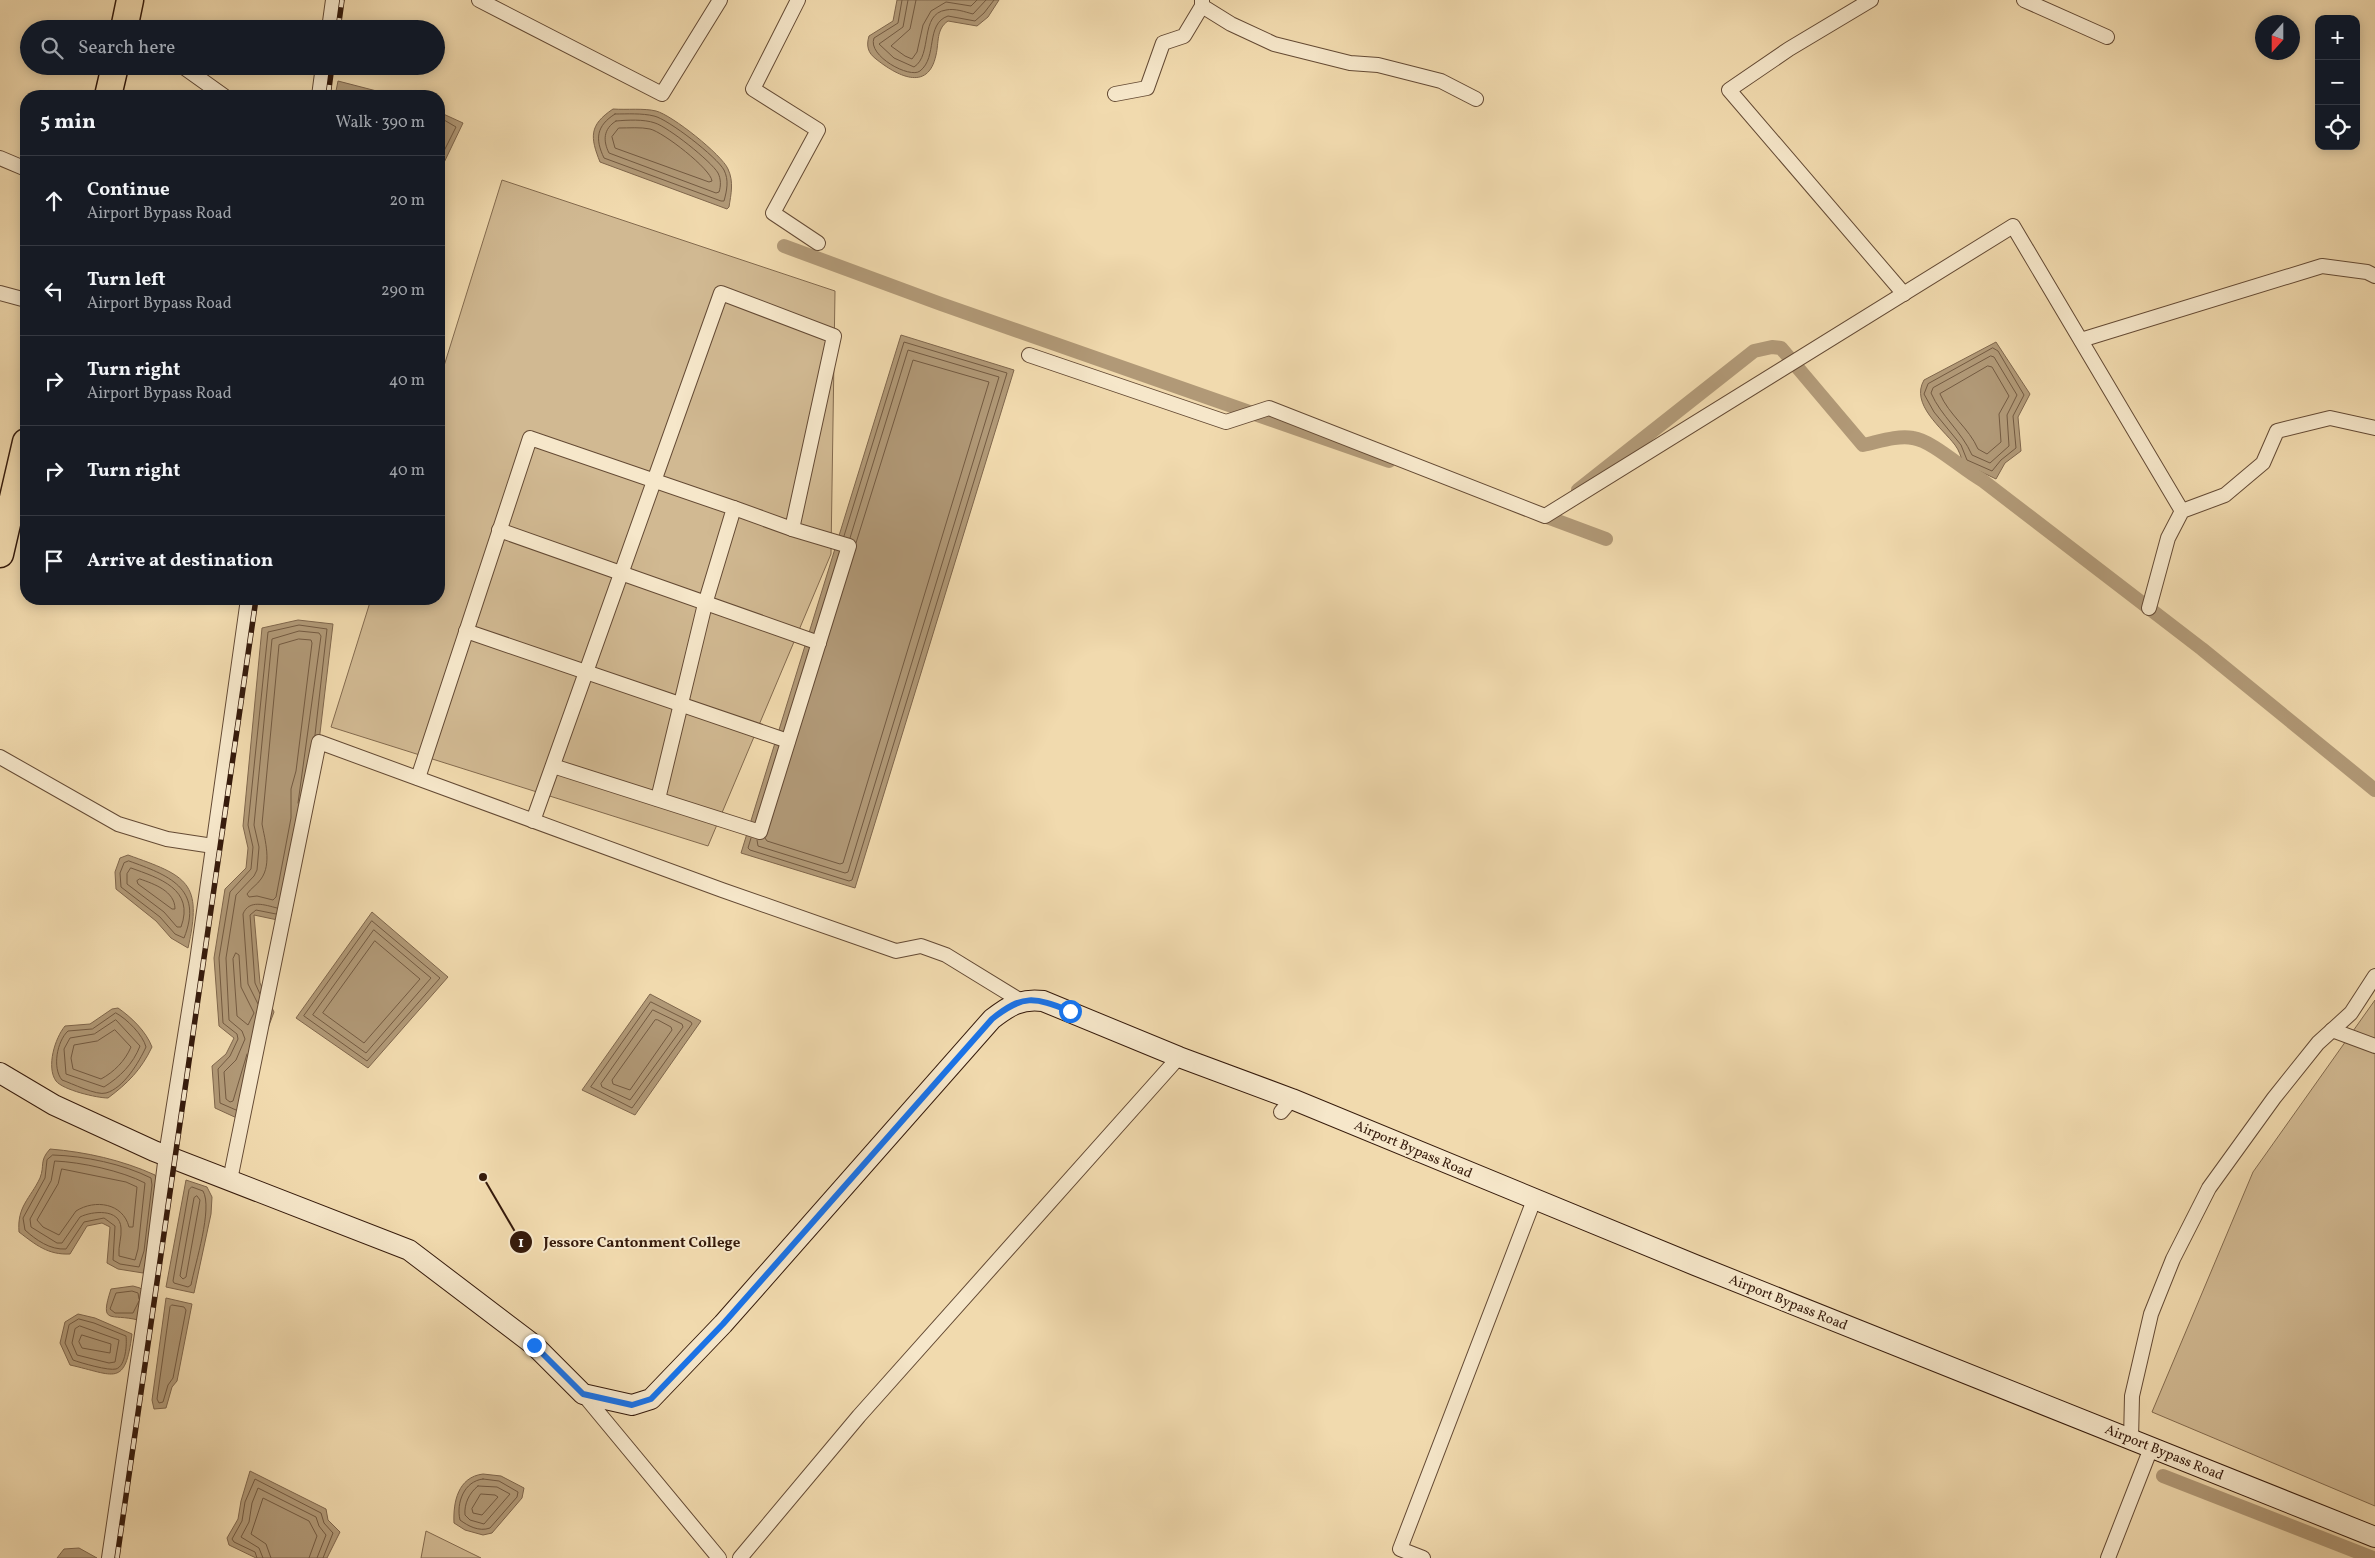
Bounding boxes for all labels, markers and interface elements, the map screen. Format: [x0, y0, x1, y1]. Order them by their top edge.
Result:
north arrow [2255, 15, 2300, 60]
map controls [2315, 15, 2360, 150]
button: + [2315, 15, 2360, 60]
search box [20, 20, 445, 75]
icon: search [38, 34, 66, 62]
text: Search here [78, 35, 175, 61]
button: − [2315, 60, 2360, 105]
button: locate [2315, 105, 2360, 150]
text: 5 min [40, 108, 96, 137]
text: Walk · 390 m [336, 112, 425, 134]
text: Continue [87, 177, 170, 203]
icon: ahead [40, 187, 68, 215]
text: 20 m [390, 190, 425, 212]
text: Airport Bypass Road [87, 203, 232, 225]
text: Turn left [87, 267, 166, 293]
icon: left [40, 277, 68, 305]
text: 290 m [381, 280, 425, 302]
text: Airport Bypass Road [87, 293, 232, 315]
text: Turn right [87, 357, 180, 383]
icon: right [40, 367, 68, 395]
text: 40 m [389, 370, 425, 392]
text: Airport Bypass Road [87, 383, 232, 405]
icon: right [40, 457, 68, 485]
text: Turn right [87, 458, 180, 484]
text: 40 m [389, 460, 425, 482]
icon: arrive [40, 547, 68, 575]
text: Arrive at destination [87, 548, 273, 574]
route start [1059, 1000, 1082, 1023]
street label: Airport Bypass Road [1351, 1117, 1475, 1184]
callout: Jessore Cantonment College [509, 1227, 751, 1257]
text: 1 [518, 1233, 524, 1254]
text: Jessore Cantonment College [542, 1233, 741, 1254]
street label: Airport Bypass Road [1726, 1270, 1850, 1336]
route end [523, 1334, 546, 1357]
street label: Airport Bypass Road [2102, 1420, 2226, 1486]

